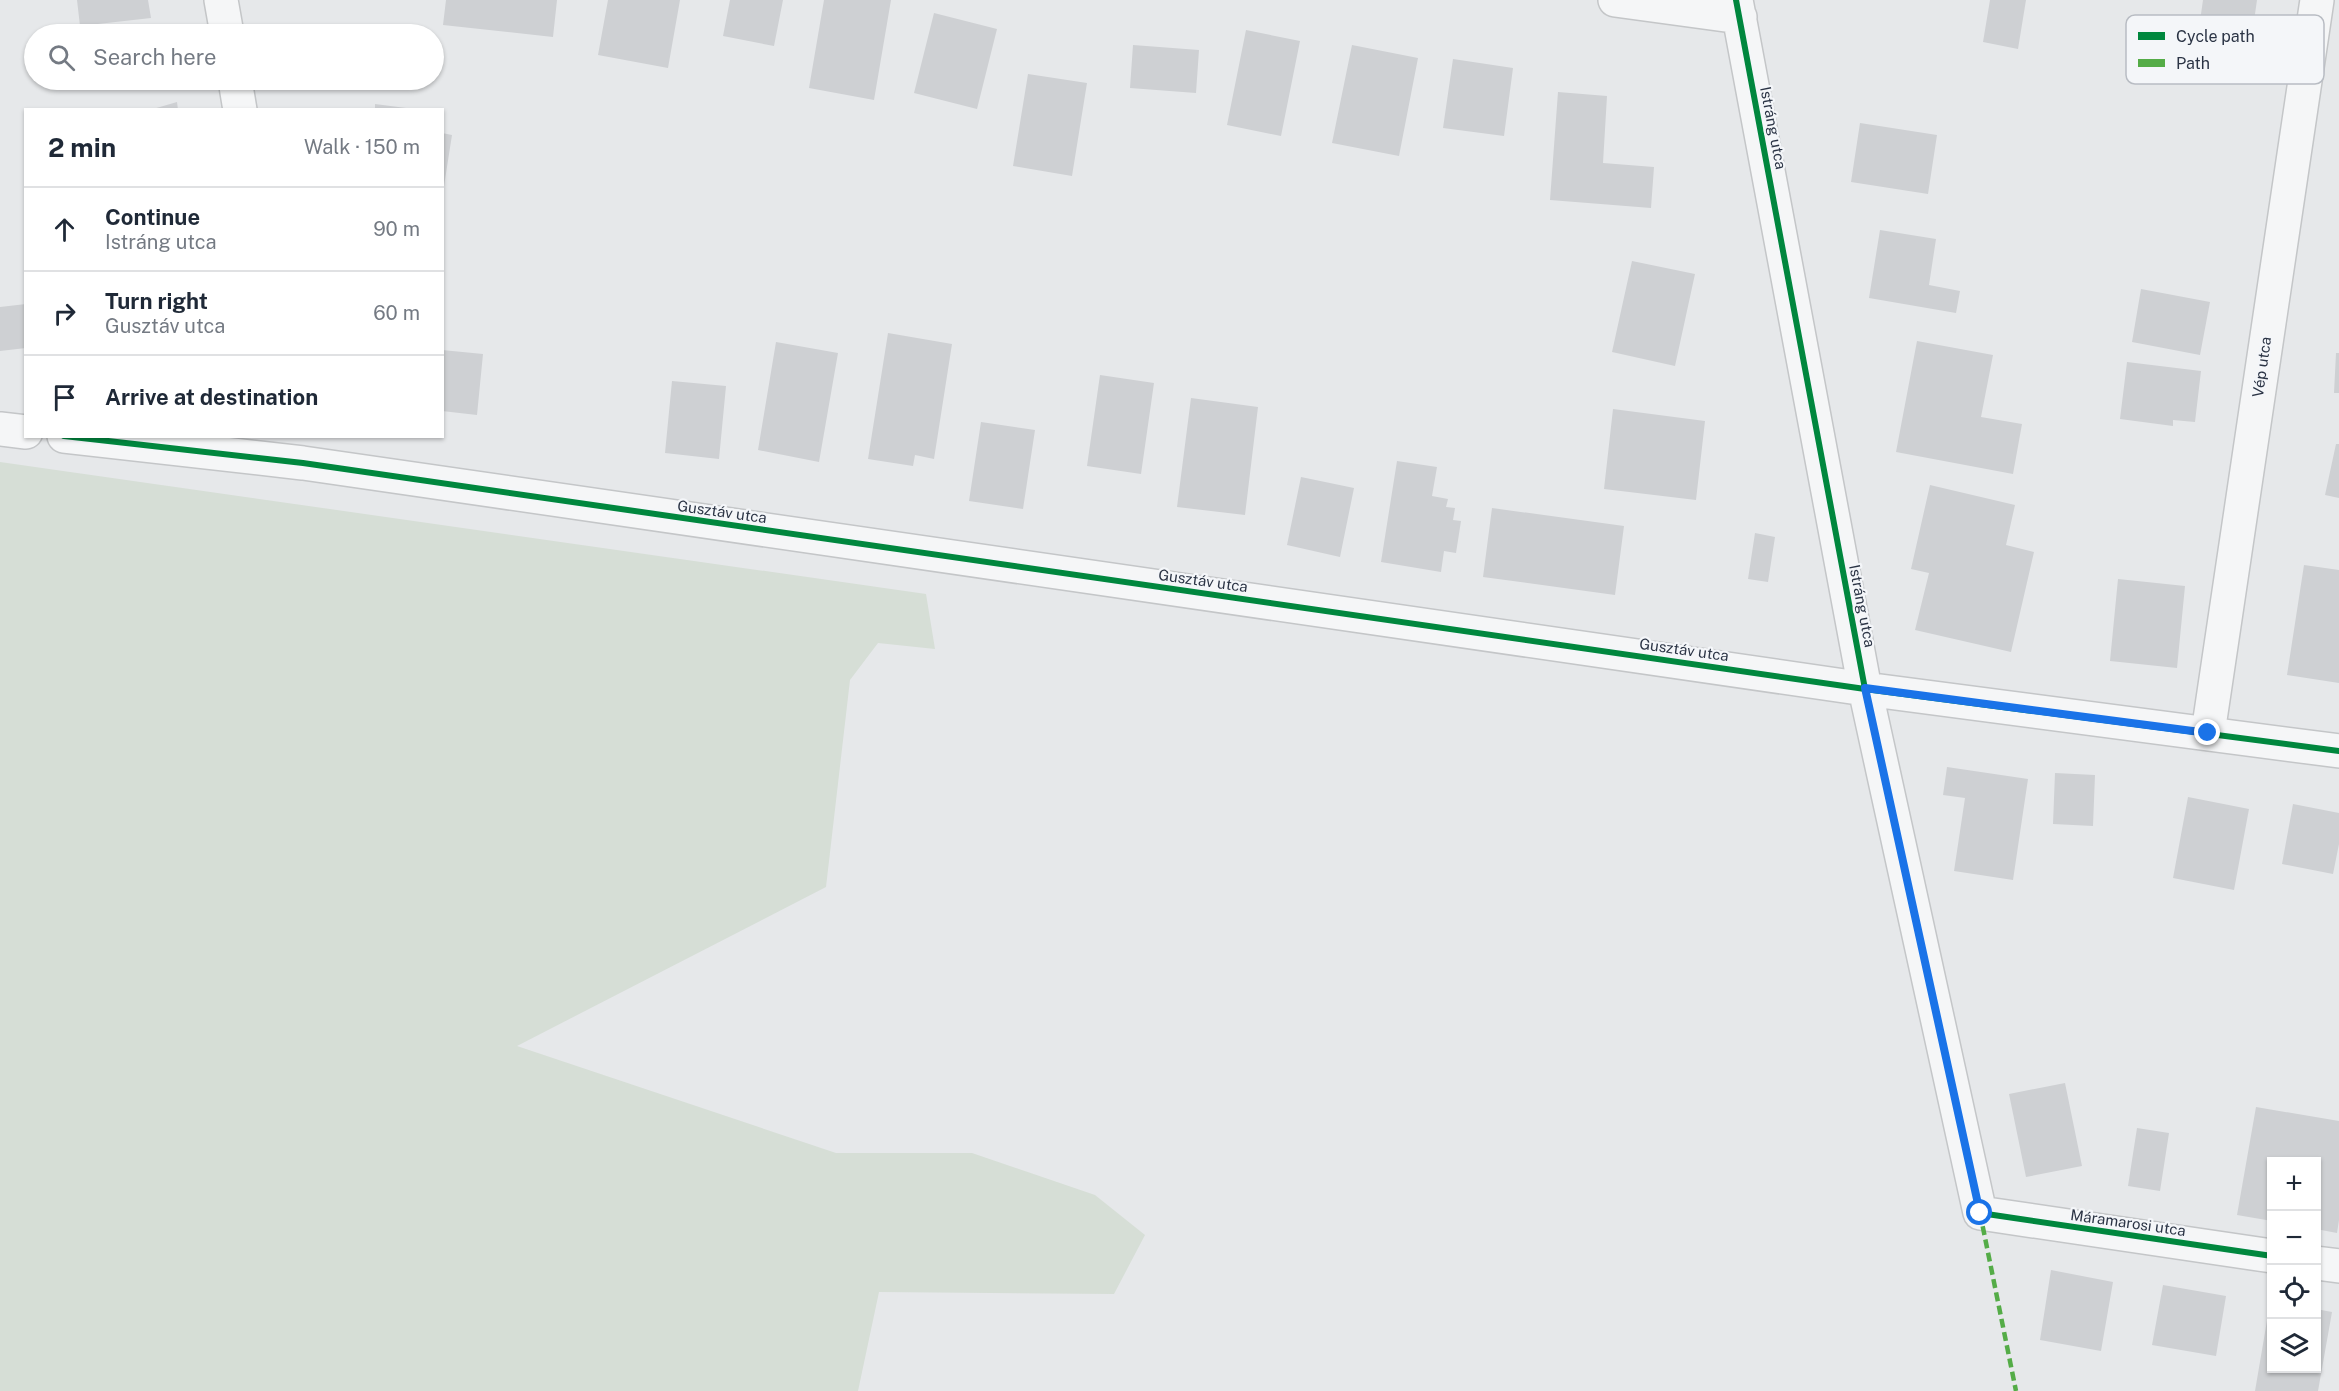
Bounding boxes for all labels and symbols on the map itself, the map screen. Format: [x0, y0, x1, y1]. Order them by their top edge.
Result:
legend [2126, 15, 2324, 84]
text: Cycle path [2176, 27, 2255, 46]
text: Path [2176, 54, 2210, 73]
street label: Istráng utca [1757, 85, 1790, 171]
street label: Vép utca [2249, 336, 2274, 398]
street label: Gusztáv utca [676, 497, 768, 526]
street label: Istráng utca [1846, 563, 1879, 649]
street label: Gusztáv utca [1157, 566, 1249, 595]
street label: Gusztáv utca [1638, 635, 1730, 664]
route end [2194, 719, 2220, 745]
route start [1966, 1199, 1992, 1225]
street label: Máramarosi utca [2069, 1206, 2187, 1239]

